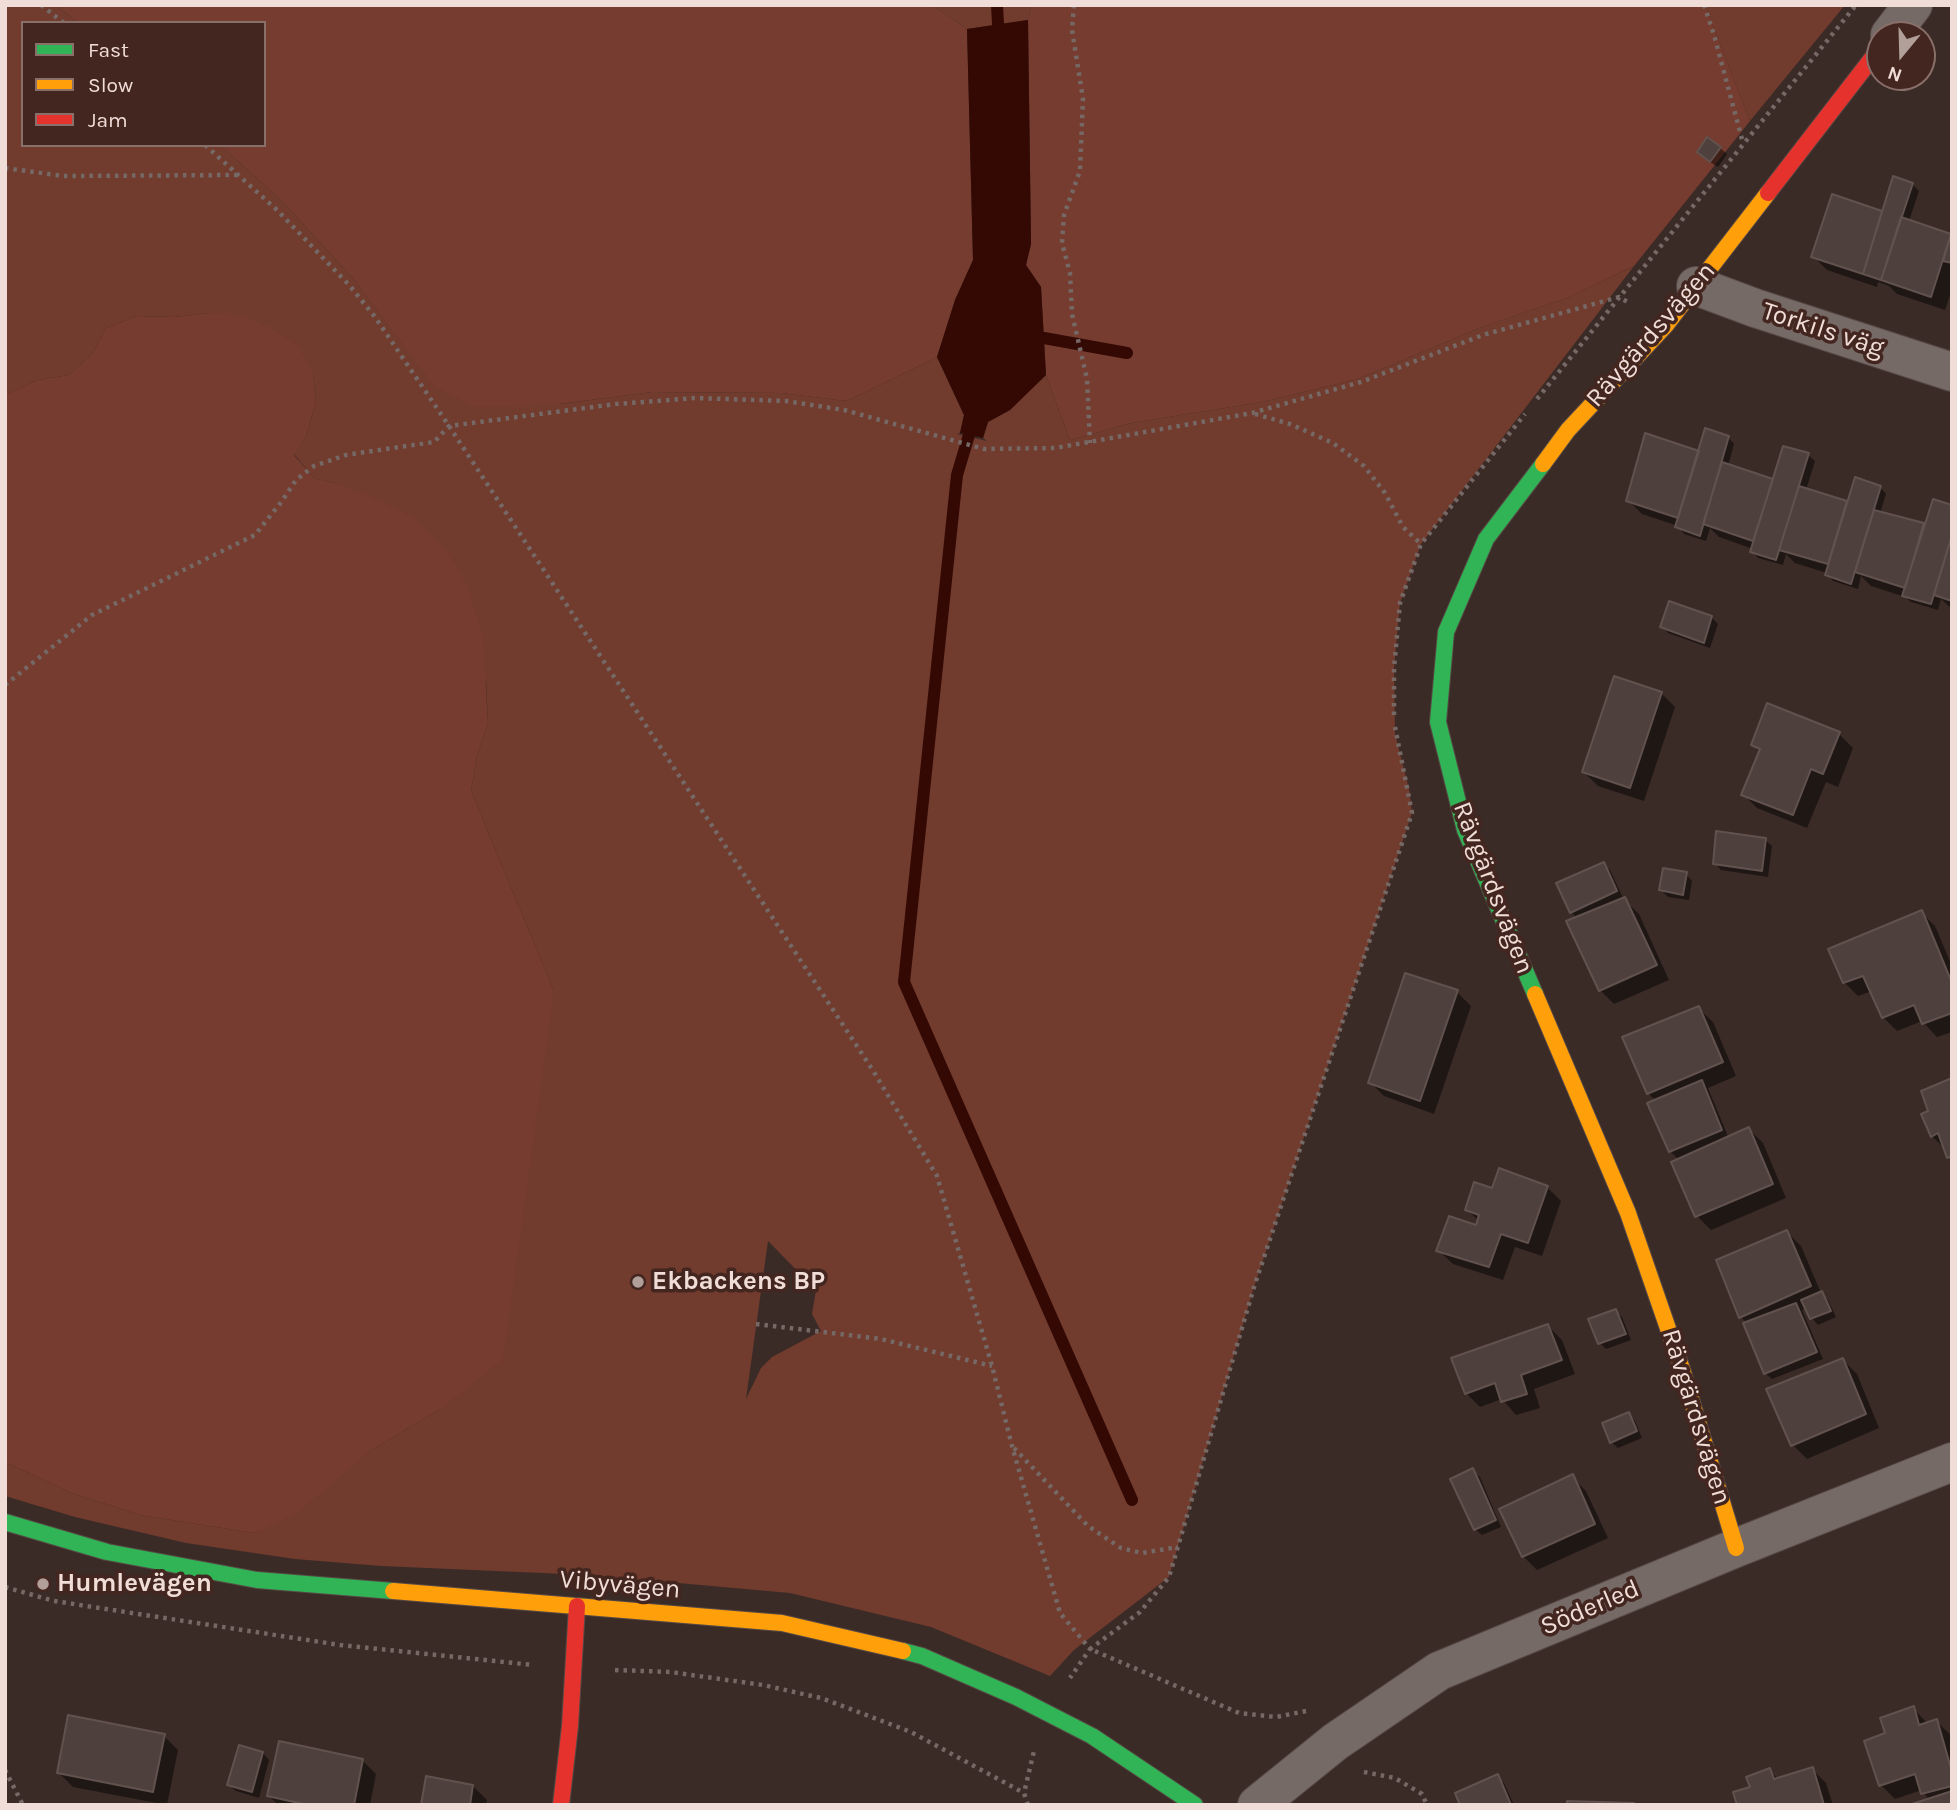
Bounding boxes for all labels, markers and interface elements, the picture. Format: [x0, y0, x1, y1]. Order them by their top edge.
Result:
legend [21, 21, 266, 147]
north arrow [1866, 21, 1936, 91]
text: Fast [88, 38, 129, 62]
text: N [1885, 61, 1905, 87]
text: Slow [88, 73, 133, 97]
text: Jam [88, 108, 128, 132]
street label: Rävgärdsvägen [1580, 256, 1722, 414]
street label: Torkils väg [1758, 296, 1888, 364]
street label: Rävgärdsvägen [1446, 798, 1540, 978]
place label: Ekbackens BP [652, 1266, 825, 1298]
marker: Ekbackens BP [630, 1274, 646, 1290]
street label: Rävgärdsvägen [1655, 1326, 1737, 1508]
street label: Vibyvägen [558, 1564, 682, 1606]
place label: Humlevägen [57, 1568, 212, 1600]
street label: Söderled [1536, 1573, 1644, 1643]
marker: Humlevägen [35, 1576, 51, 1592]

